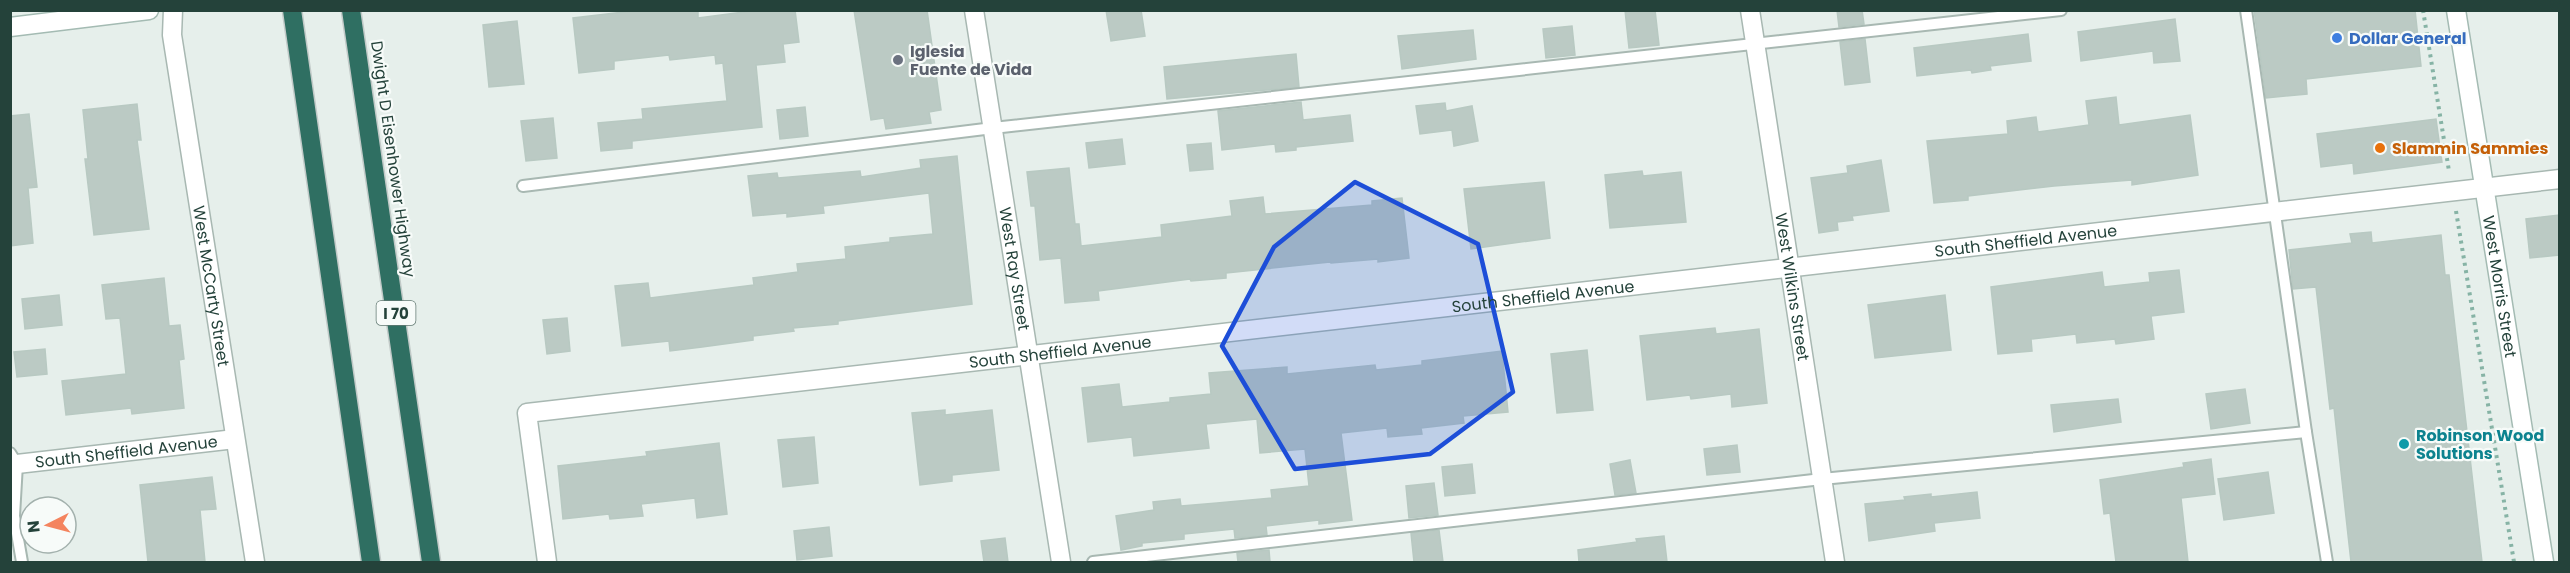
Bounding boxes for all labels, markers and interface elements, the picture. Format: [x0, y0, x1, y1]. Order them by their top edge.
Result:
place label: Dollar General [2349, 27, 2467, 50]
marker: Dollar General [2330, 31, 2344, 45]
street label: Dwight D Eisenhower Highway [365, 39, 421, 279]
place label: Iglesia Fuente de Vida [910, 40, 1032, 81]
marker: Iglesia Fuente de Vida [891, 53, 905, 67]
place label: Slammin Sammies [2392, 137, 2548, 160]
marker: Slammin Sammies [2373, 141, 2387, 155]
street label: West McCarty Street [187, 204, 236, 368]
street label: West Ray Street [994, 205, 1036, 332]
street label: West Wilkins Street [1770, 211, 1815, 363]
street label: West Morris Street [2477, 214, 2523, 359]
street label: South Sheffield Avenue [1933, 219, 2118, 262]
street label: South Sheffield Avenue [1451, 274, 1635, 318]
road number: I 70 [376, 301, 416, 325]
street label: South Sheffield Avenue [968, 330, 1153, 374]
place label: Robinson Wood Solutions [2416, 424, 2544, 465]
street label: South Sheffield Avenue [34, 430, 219, 473]
marker: Robinson Wood Solutions [2397, 437, 2411, 451]
north arrow [18, 495, 78, 555]
text: N [22, 519, 46, 534]

